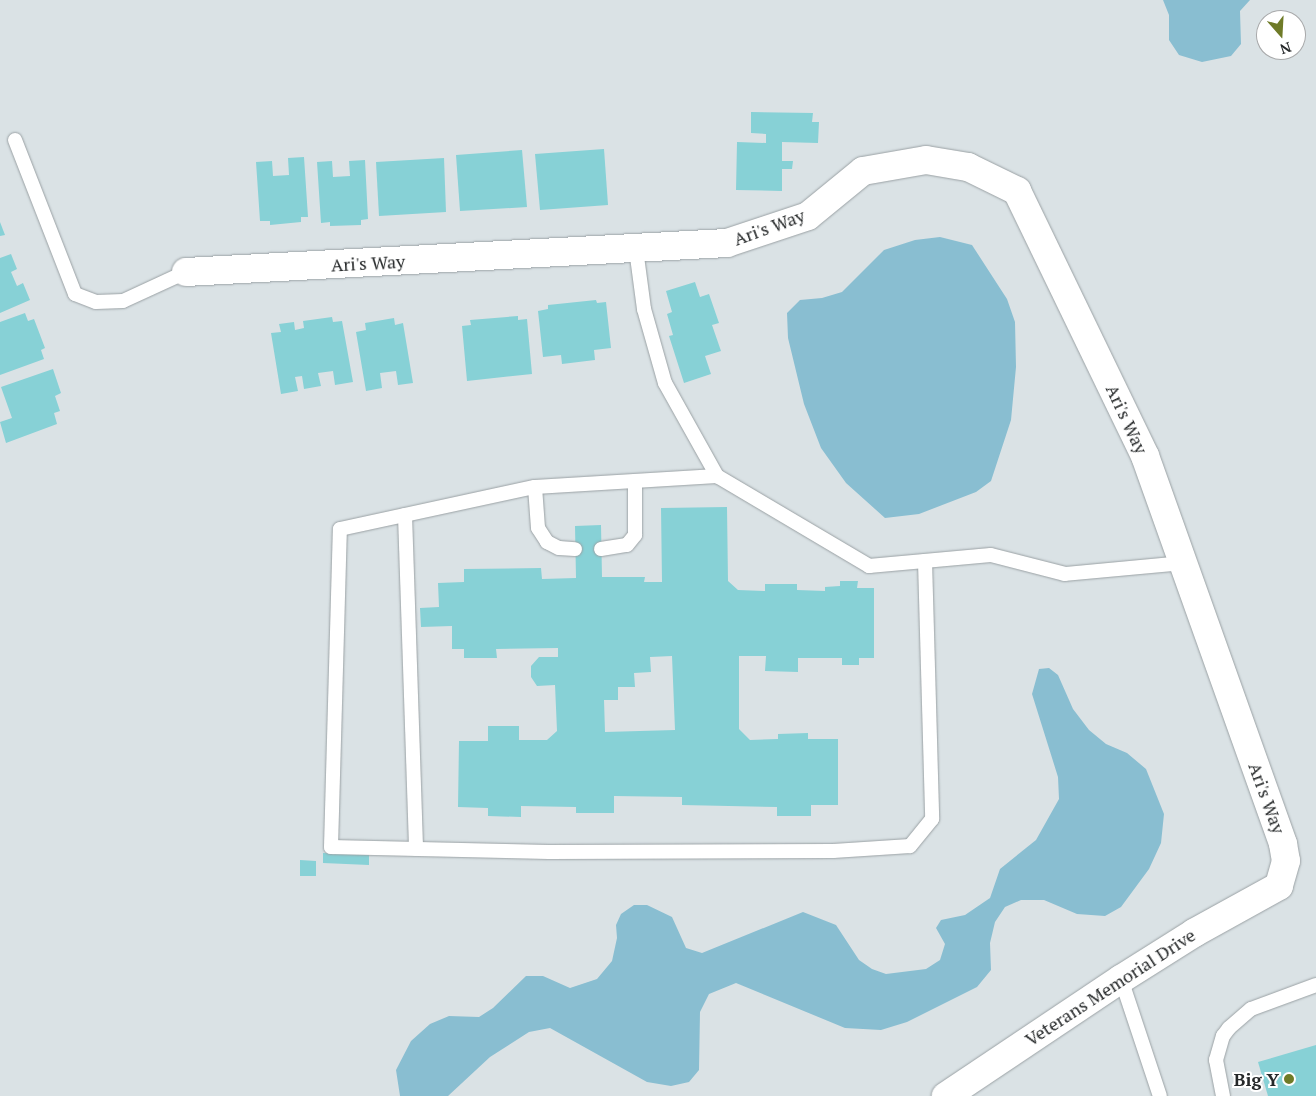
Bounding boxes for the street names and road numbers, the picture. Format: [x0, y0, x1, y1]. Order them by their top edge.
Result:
street label: Ari's Way [730, 204, 808, 250]
street label: Ari's Way [330, 250, 406, 276]
street label: Ari's Way [1102, 381, 1152, 457]
street label: Ari's Way [1244, 759, 1290, 837]
street label: Veterans Memorial Drive [1021, 924, 1199, 1050]

